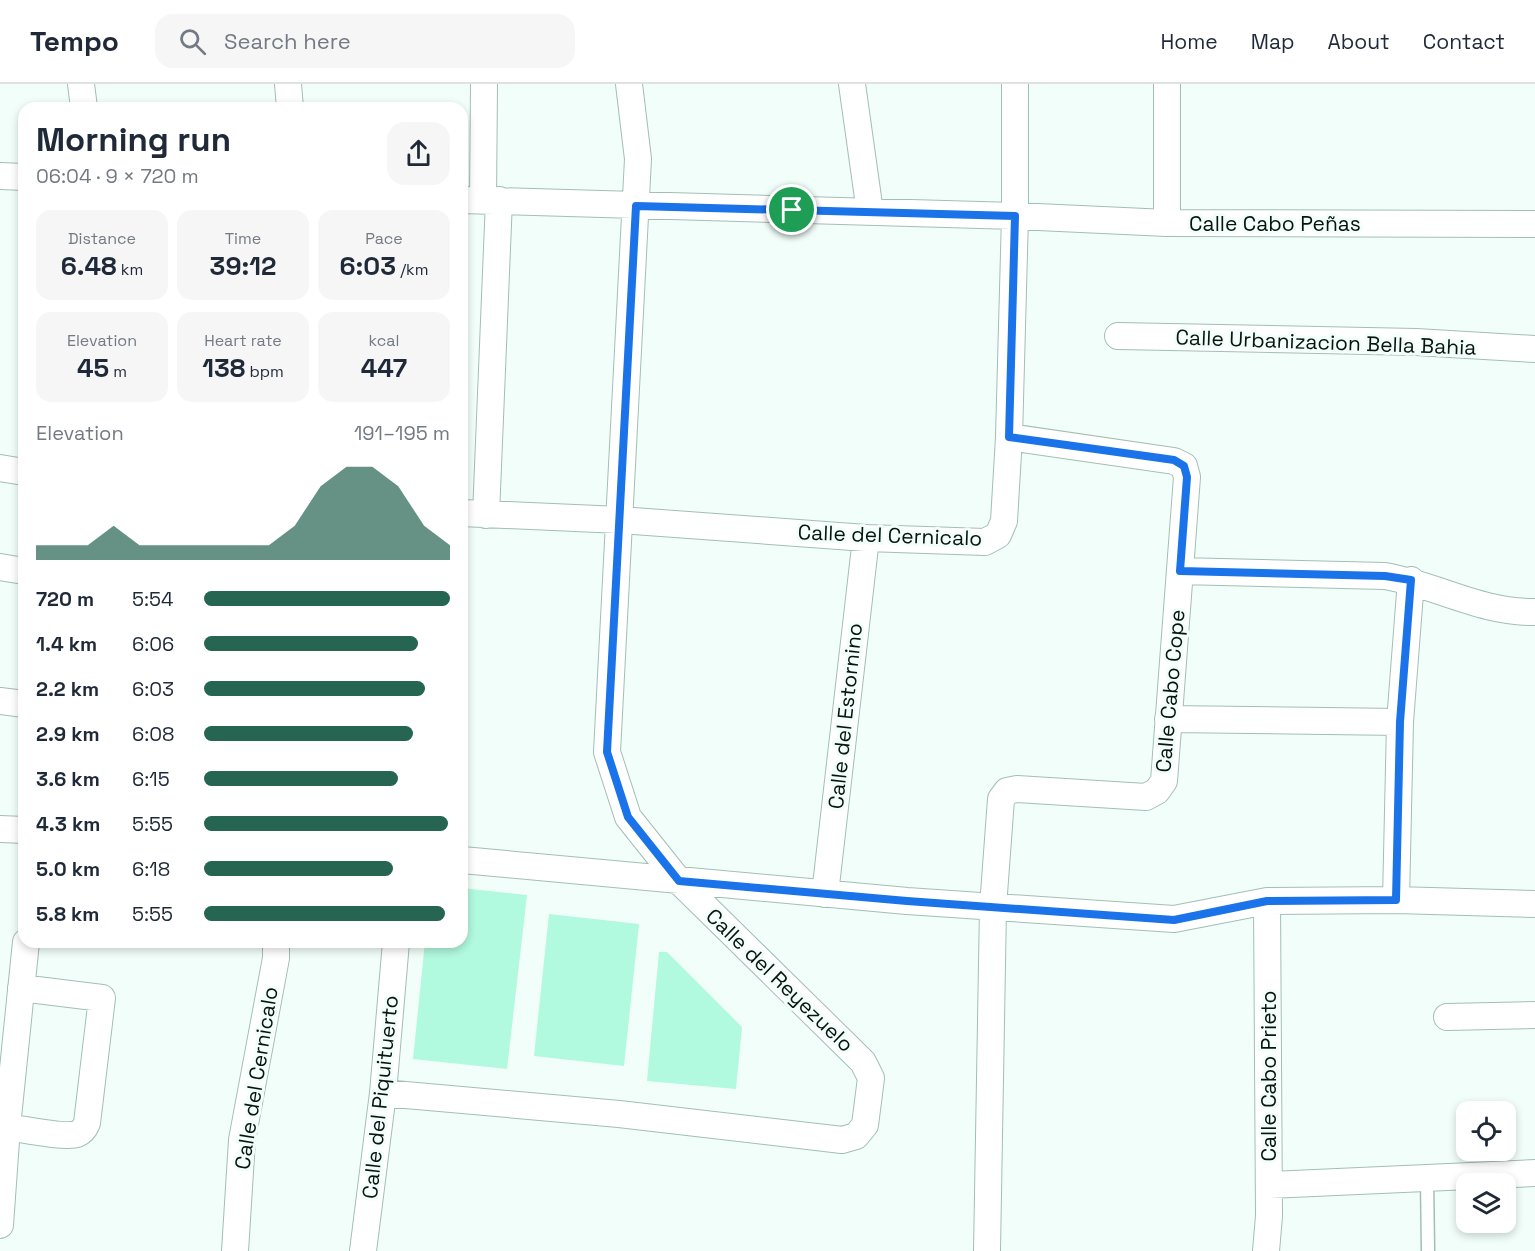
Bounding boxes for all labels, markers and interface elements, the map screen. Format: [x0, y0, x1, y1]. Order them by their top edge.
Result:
search box [155, 14, 575, 68]
text: Tempo [30, 23, 119, 59]
icon: search [176, 25, 209, 58]
text: Search here [224, 27, 351, 55]
text: Home [1160, 28, 1218, 55]
text: Map [1251, 28, 1295, 55]
text: About [1328, 28, 1390, 55]
text: Contact [1423, 28, 1505, 55]
text: Morning run [36, 119, 231, 161]
button: share [387, 122, 450, 185]
text: 06:04 · 9 × 720 m [36, 163, 199, 189]
pin [766, 184, 817, 235]
icon: arrive [775, 193, 808, 226]
street label: Calle Cabo Peñas [1189, 210, 1361, 237]
text: Distance [68, 228, 136, 249]
text: Time [225, 228, 261, 249]
text: Pace [365, 228, 403, 249]
text: 6.48 [61, 249, 117, 283]
text: 39:12 [210, 249, 276, 283]
text: 6:03 [340, 249, 396, 283]
text: km [117, 259, 143, 280]
text: /km [396, 259, 428, 280]
street label: Calle Urbanizacion Bella Bahia [1175, 323, 1477, 361]
text: Elevation [67, 330, 137, 351]
text: Heart rate [204, 330, 282, 351]
text: kcal [369, 330, 399, 351]
text: 45 [77, 351, 109, 385]
text: 138 [202, 351, 245, 385]
text: 447 [361, 351, 407, 385]
text: m [109, 361, 127, 382]
text: bpm [245, 361, 284, 382]
text: Elevation [36, 420, 124, 446]
text: 191–195 m [354, 420, 450, 446]
street label: Calle del Cernicalo [797, 518, 983, 552]
text: 720 m [36, 586, 94, 612]
text: 5:54 [132, 586, 174, 612]
street label: Calle Cabo Cope [1149, 608, 1191, 774]
street label: Calle del Estornino [822, 622, 868, 810]
text: 1.4 km [36, 631, 97, 657]
text: 6:06 [132, 631, 174, 657]
text: 2.2 km [36, 676, 99, 702]
text: 6:03 [132, 676, 174, 702]
text: 2.9 km [36, 721, 100, 747]
text: 6:08 [132, 721, 175, 747]
text: 3.6 km [36, 766, 100, 792]
text: 6:15 [132, 766, 170, 792]
text: 4.3 km [36, 811, 100, 837]
text: 5:55 [132, 811, 173, 837]
text: 5.0 km [36, 856, 100, 882]
text: 6:18 [132, 856, 170, 882]
text: 5.8 km [36, 901, 99, 927]
text: 5:55 [132, 901, 173, 927]
street label: Calle del Reyezuelo [700, 903, 860, 1057]
street label: Calle del Cernicalo [228, 985, 284, 1171]
street label: Calle Cabo Prieto [1255, 990, 1282, 1162]
street label: Calle del Piquituerto [356, 994, 404, 1200]
map controls [1456, 1101, 1516, 1233]
button: locate [1456, 1101, 1516, 1161]
button: layers [1456, 1173, 1516, 1233]

